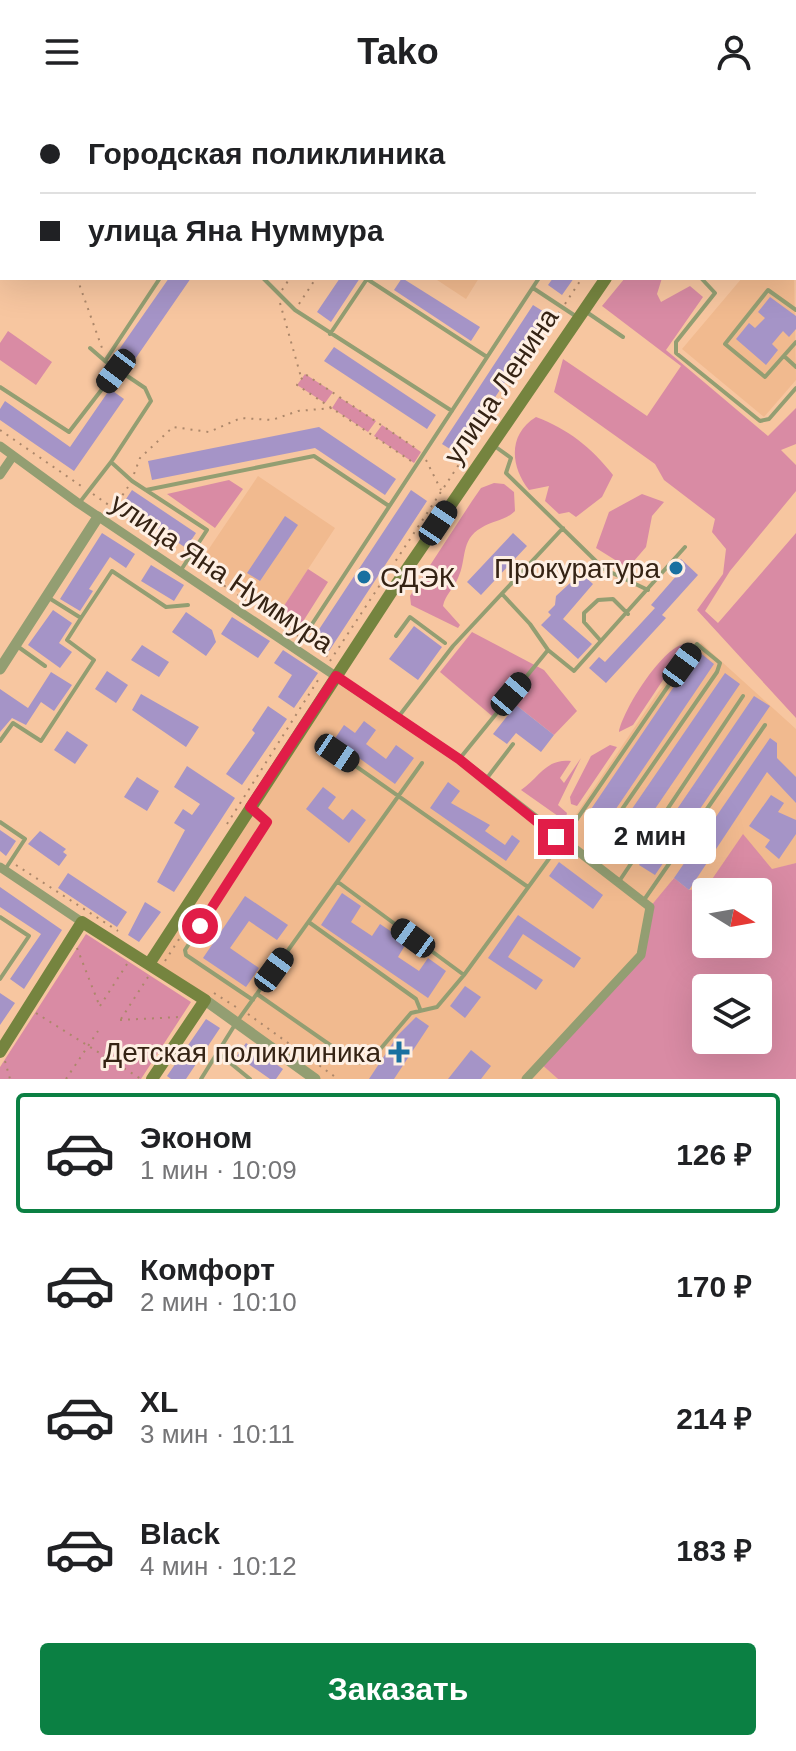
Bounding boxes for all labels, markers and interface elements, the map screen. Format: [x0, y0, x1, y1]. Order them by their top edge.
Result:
icon: menu [40, 30, 84, 74]
icon: person [712, 30, 756, 74]
text: Tako [357, 31, 439, 72]
text: Городская поликлиника [88, 137, 445, 170]
text: улица Яна Нуммура [88, 214, 384, 247]
street label: улица Ленина [438, 302, 565, 470]
car [92, 345, 140, 397]
street label: улица Яна Нуммура [105, 487, 339, 659]
car [415, 496, 461, 550]
place label: Прокуратура [494, 553, 660, 584]
marker: Прокуратура [667, 559, 685, 577]
place label: СДЭК [380, 562, 456, 593]
marker: СДЭК [355, 568, 373, 586]
car [658, 639, 706, 691]
car [486, 668, 536, 720]
car [310, 730, 364, 776]
callout: 2 мин [584, 809, 716, 865]
route end [538, 819, 574, 855]
text: 2 мин [614, 821, 686, 851]
north arrow [692, 878, 772, 958]
map controls [692, 878, 772, 1054]
route start [182, 908, 218, 944]
car [387, 914, 439, 962]
car [250, 944, 298, 996]
button: layers [692, 974, 772, 1054]
place label: Детская поликлиника [103, 1037, 381, 1068]
marker: Детская поликлиника [388, 1041, 410, 1063]
icon: car [44, 1117, 116, 1189]
text: Эконом [140, 1121, 253, 1154]
text: 126 ₽ [676, 1138, 752, 1171]
text: 1 мин · 10:09 [140, 1155, 297, 1185]
icon: car [44, 1249, 116, 1321]
text: Комфорт [140, 1253, 275, 1286]
text: 170 ₽ [676, 1270, 752, 1303]
text: 2 мин · 10:10 [140, 1287, 297, 1317]
icon: car [44, 1381, 116, 1453]
text: XL [140, 1385, 178, 1418]
text: 214 ₽ [676, 1402, 752, 1435]
text: 3 мин · 10:11 [140, 1419, 295, 1449]
icon: car [44, 1513, 116, 1585]
text: Black [140, 1517, 220, 1550]
text: 183 ₽ [676, 1534, 752, 1567]
text: 4 мин · 10:12 [140, 1551, 297, 1581]
button: Заказать [40, 1643, 756, 1735]

